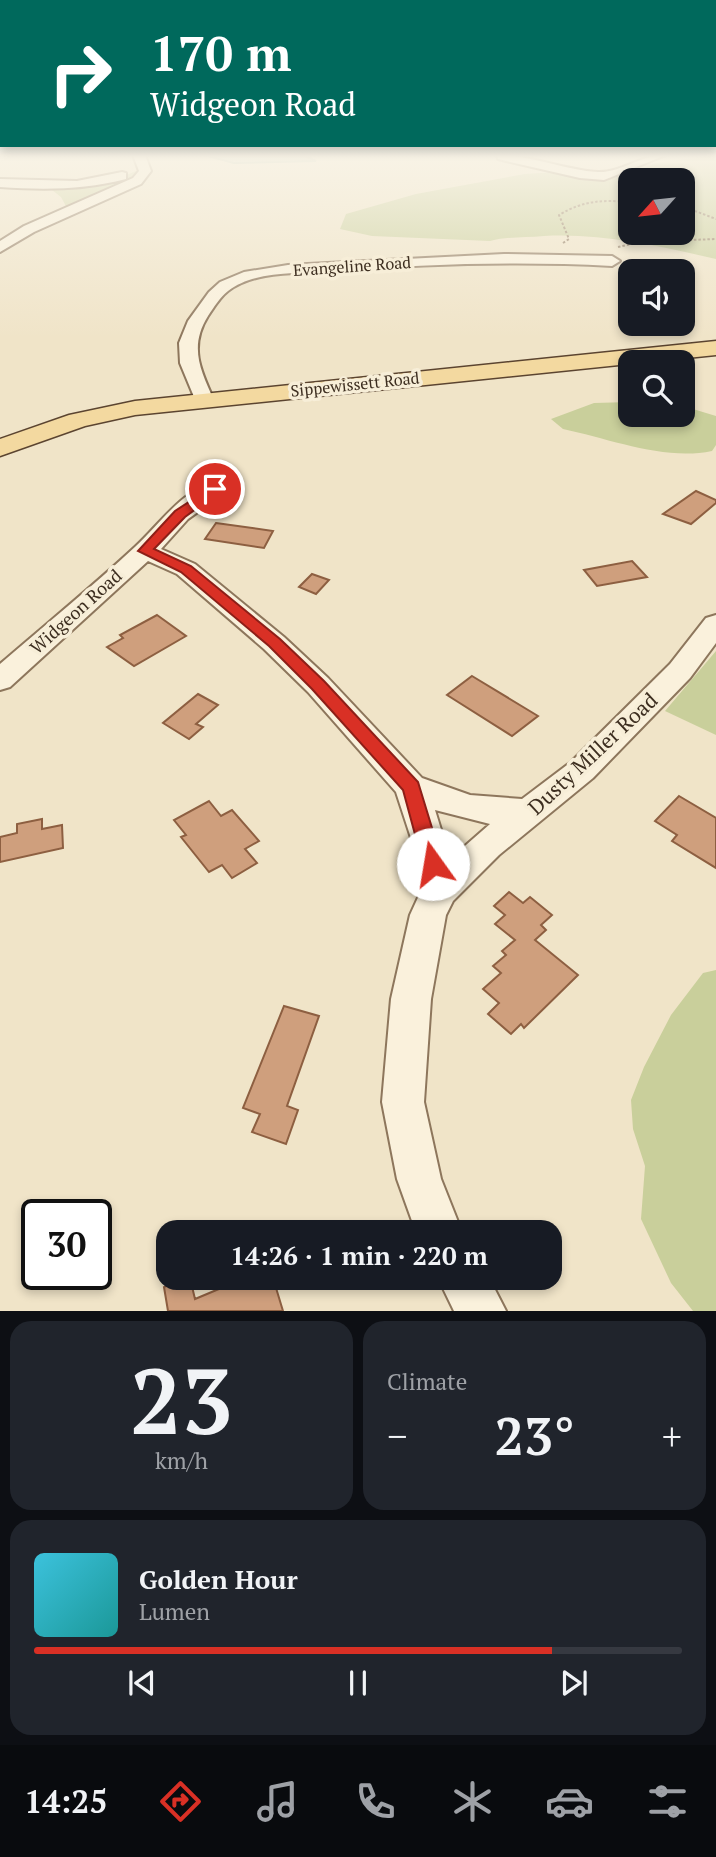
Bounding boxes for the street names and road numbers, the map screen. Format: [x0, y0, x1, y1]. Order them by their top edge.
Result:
street label: Evangeline Road [292, 251, 412, 281]
street label: Sippewissett Road [290, 366, 421, 402]
street label: Widgeon Road [24, 564, 126, 659]
street label: Dusty Miller Road [522, 686, 663, 821]

